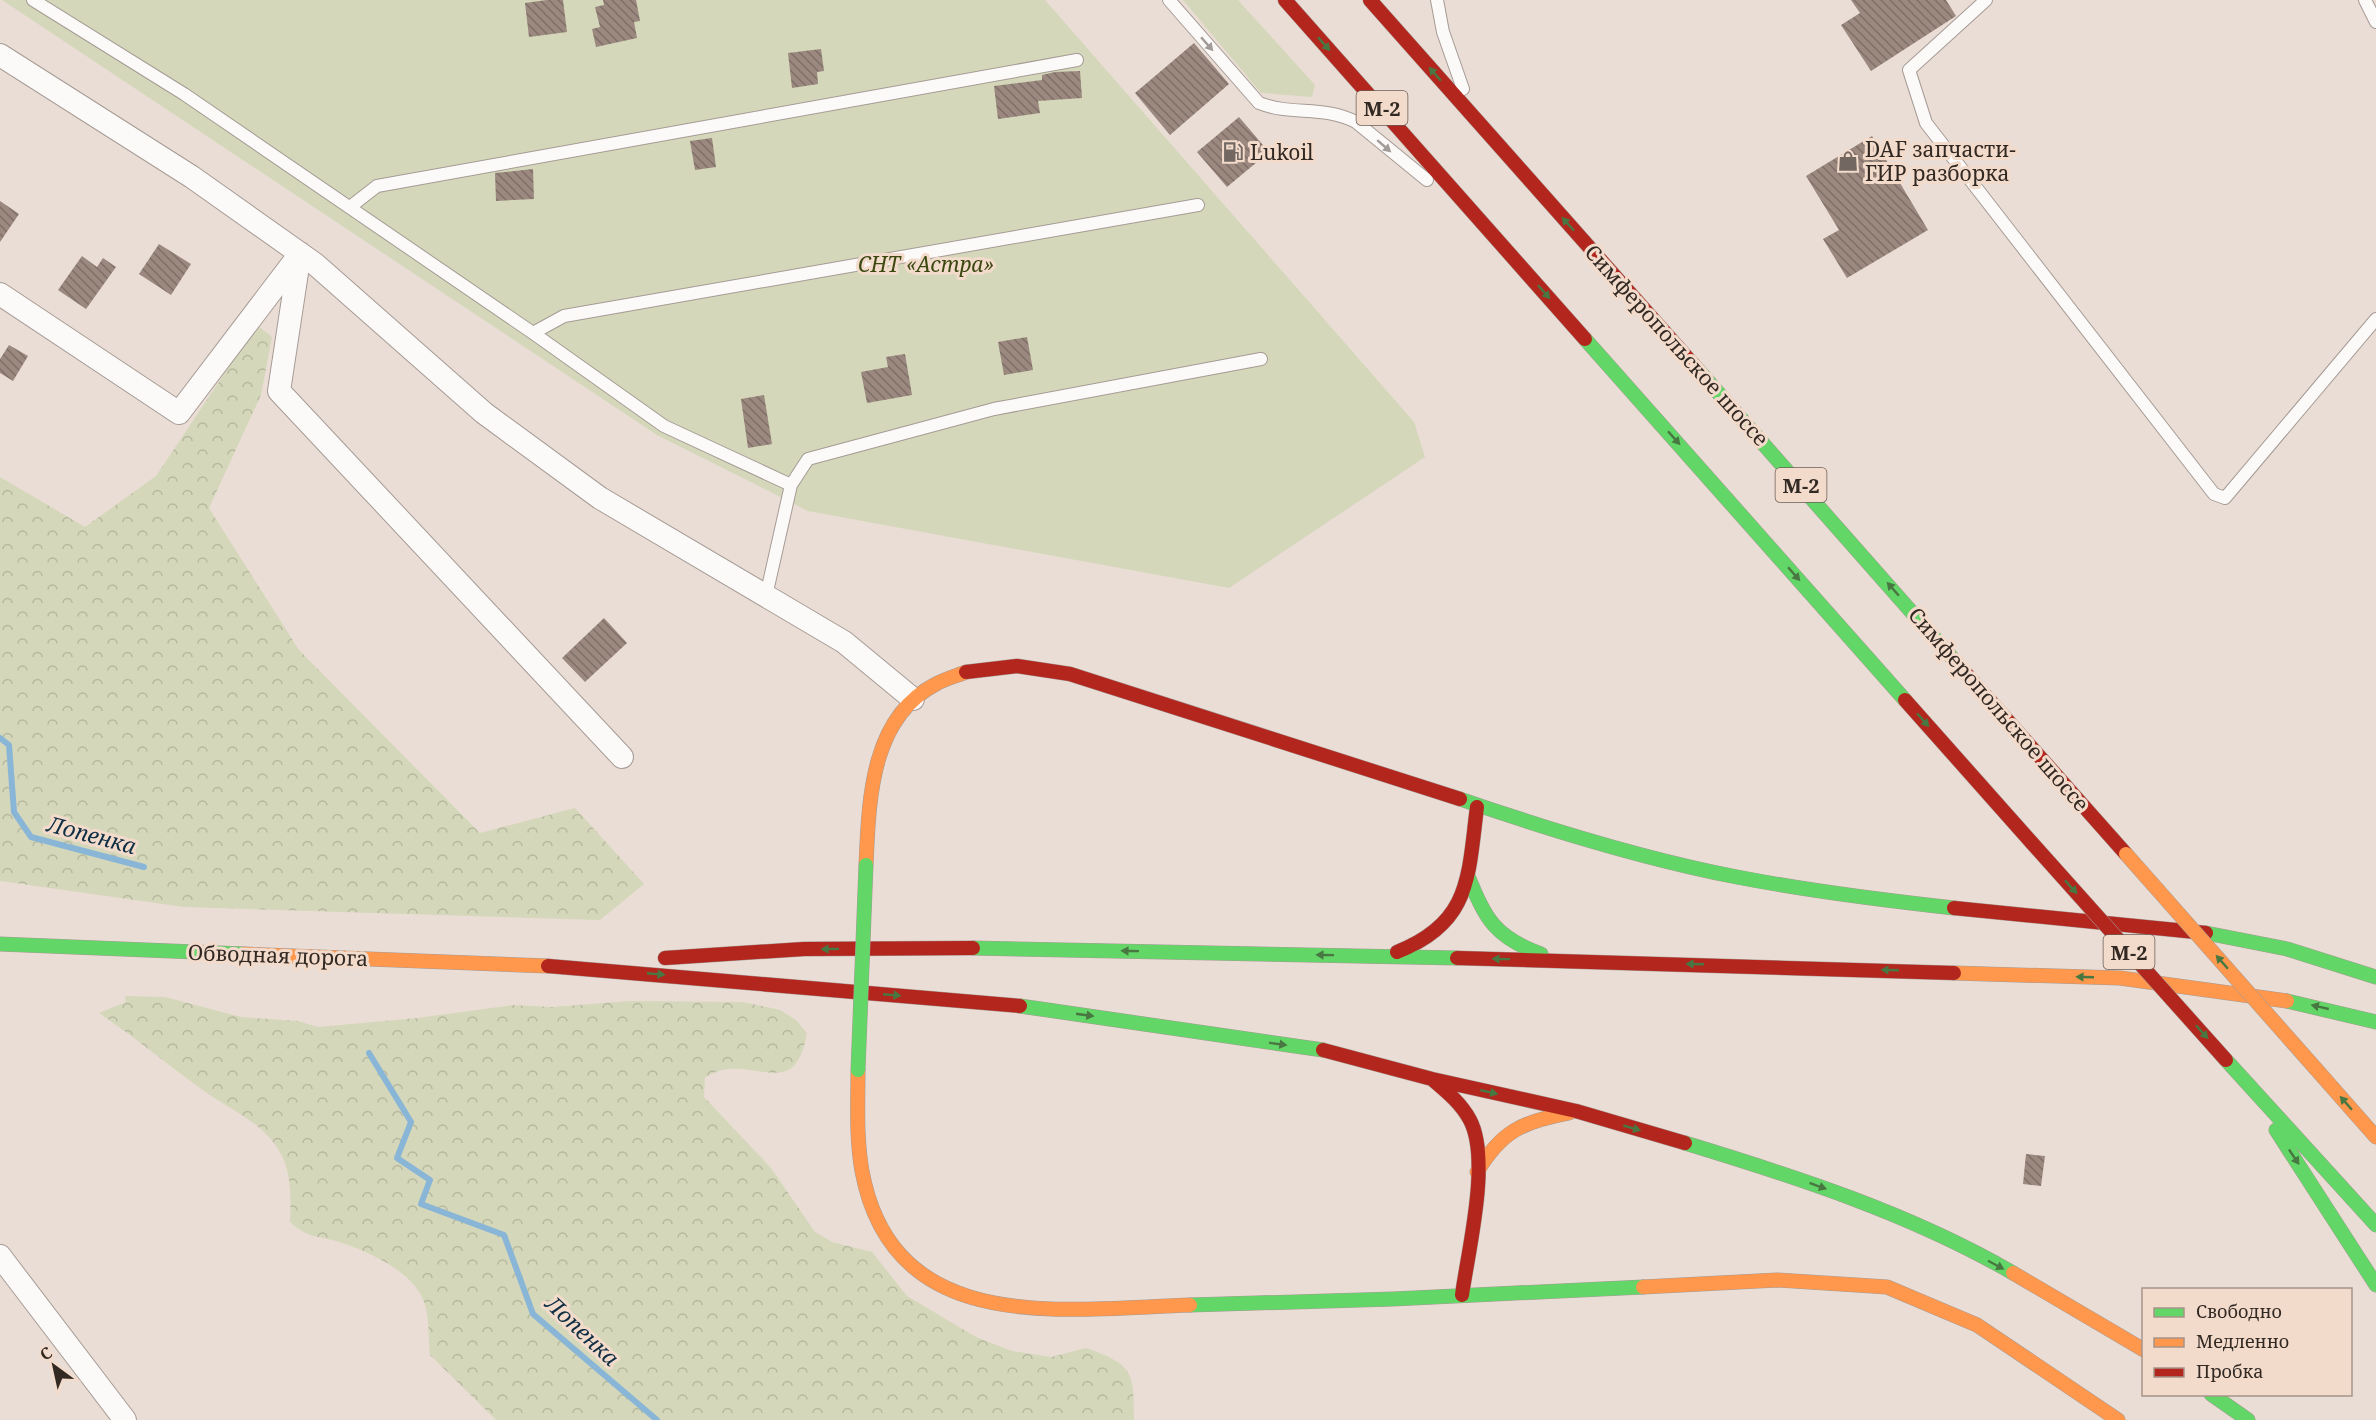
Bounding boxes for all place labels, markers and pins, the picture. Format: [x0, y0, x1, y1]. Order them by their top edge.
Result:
place label: DAF запчасти- ГИР разборка [1865, 135, 2016, 187]
place label: Lukoil [1250, 138, 1314, 166]
fuel station icon: Lukoil [1221, 140, 1245, 164]
shop icon: DAF запчасти- ГИР разборка [1836, 149, 1860, 173]

